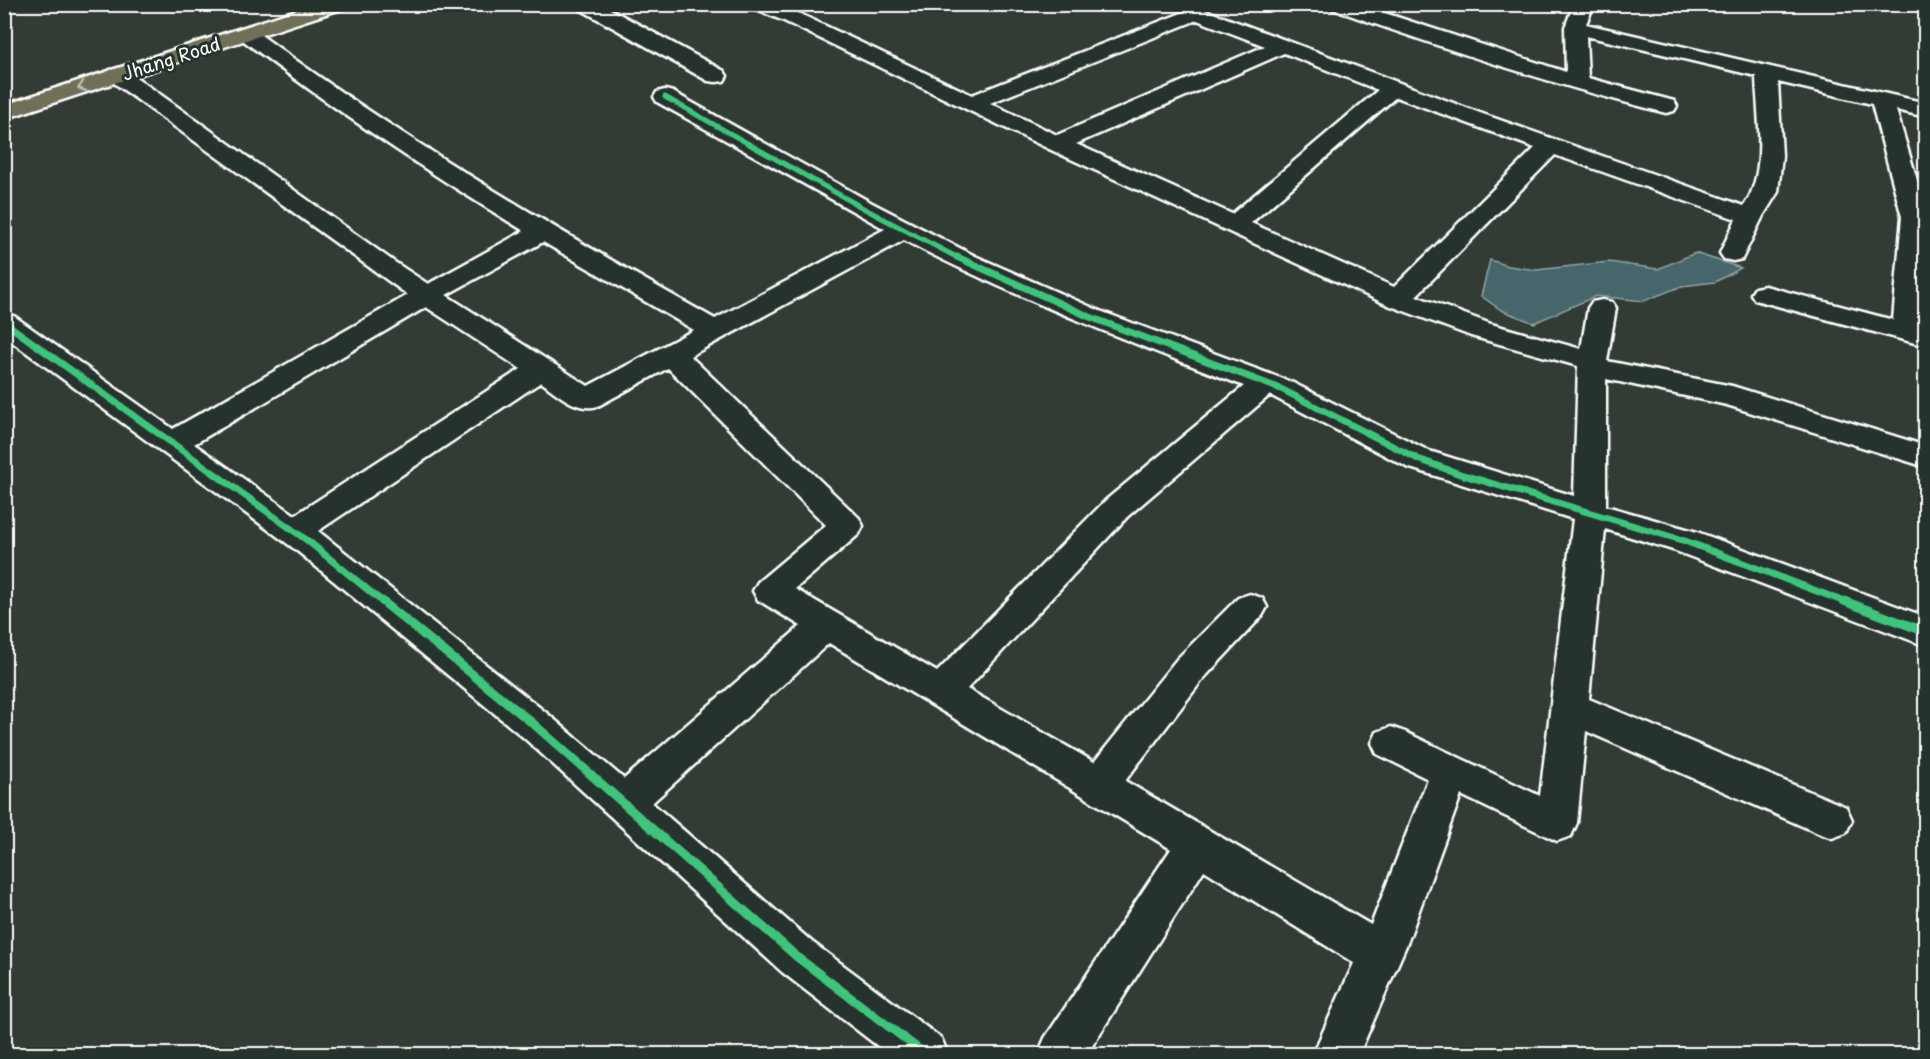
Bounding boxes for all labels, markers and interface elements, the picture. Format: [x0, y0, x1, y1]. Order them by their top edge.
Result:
street label: Jhang Road [118, 29, 224, 87]
one-way arrow [77, 80, 88, 92]

